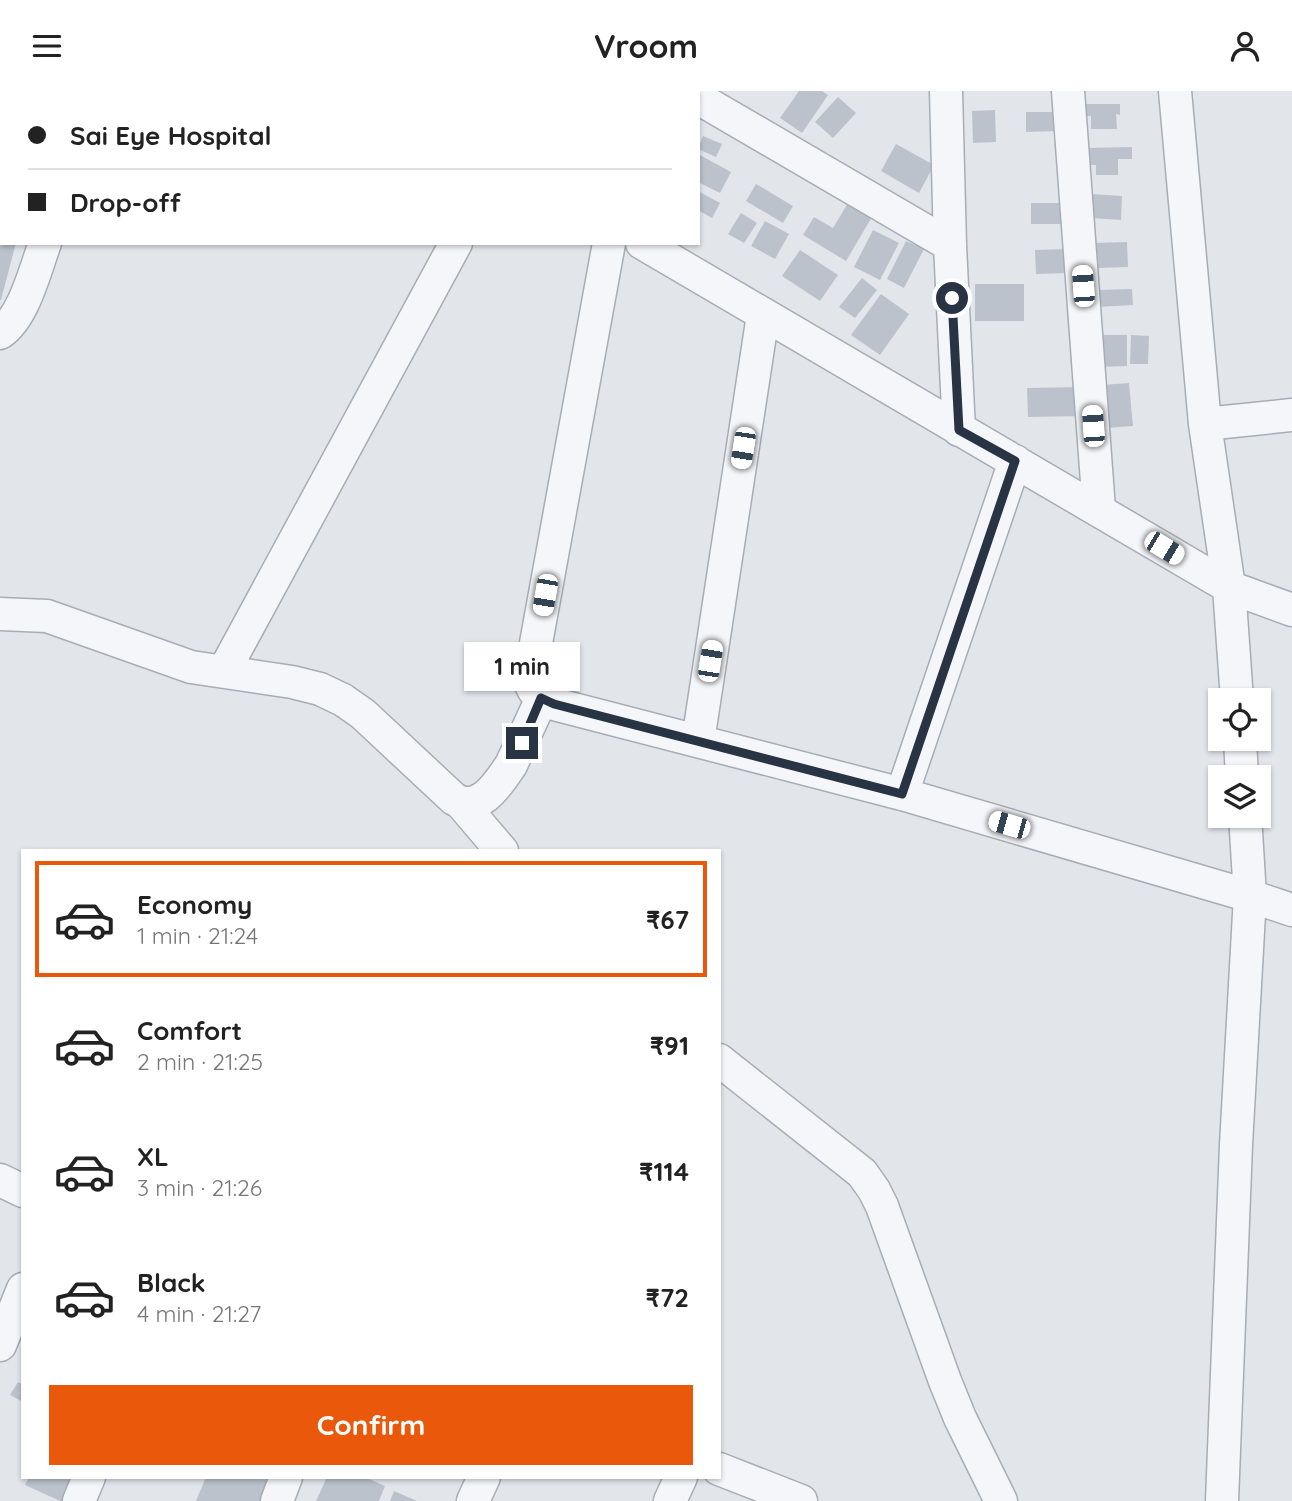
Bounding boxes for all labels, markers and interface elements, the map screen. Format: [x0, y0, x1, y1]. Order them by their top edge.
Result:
text: Vroom [594, 26, 698, 66]
icon: menu [28, 27, 66, 65]
icon: person [1226, 27, 1264, 65]
text: Sai Eye Hospital [70, 119, 272, 152]
text: Drop-off [70, 186, 181, 219]
car [1072, 264, 1095, 308]
route start [936, 282, 968, 314]
car [1082, 404, 1105, 448]
car [730, 426, 757, 470]
car [1141, 528, 1188, 568]
car [532, 572, 559, 618]
car [697, 639, 724, 683]
callout: 1 min [464, 641, 580, 691]
text: 1 min [494, 652, 550, 681]
map controls [1208, 688, 1271, 828]
button: locate [1208, 688, 1271, 751]
route end [506, 727, 538, 759]
button: layers [1208, 765, 1271, 828]
car [986, 809, 1033, 841]
icon: car [53, 888, 116, 951]
text: Economy [137, 888, 252, 921]
text: ₹67 [646, 903, 689, 936]
text: 1 min · 21:24 [137, 921, 258, 950]
icon: car [53, 1014, 116, 1077]
text: Comfort [137, 1014, 242, 1047]
text: ₹91 [650, 1029, 689, 1062]
text: 2 min · 21:25 [137, 1047, 263, 1076]
icon: car [53, 1140, 116, 1203]
text: XL [137, 1140, 169, 1173]
text: ₹114 [639, 1155, 689, 1188]
text: 3 min · 21:26 [137, 1173, 262, 1202]
icon: car [53, 1266, 116, 1329]
text: Black [137, 1266, 206, 1299]
text: ₹72 [646, 1281, 689, 1314]
text: 4 min · 21:27 [137, 1299, 261, 1328]
button: Confirm [49, 1385, 693, 1465]

